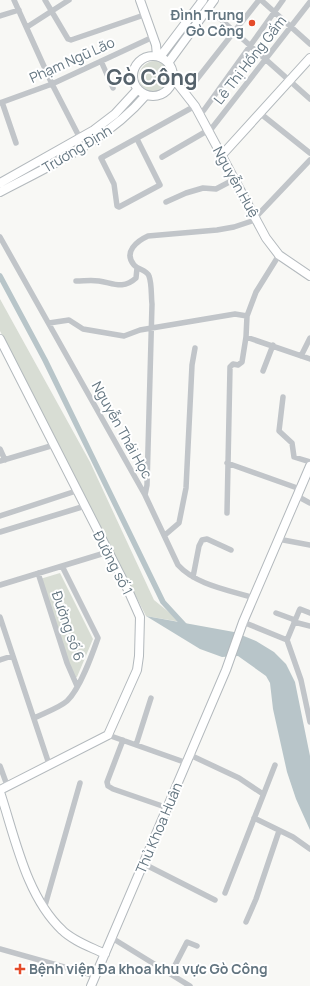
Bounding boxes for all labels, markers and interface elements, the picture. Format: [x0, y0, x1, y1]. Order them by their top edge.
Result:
place label: Đình Trung Gò Công [170, 5, 244, 40]
street label: Lê Thị Hồng Gấm [209, 11, 290, 108]
marker: Đình Trung Gò Công [247, 18, 257, 28]
street label: Phạm Ngũ Lão [26, 32, 117, 87]
district label: Gò Công [106, 62, 198, 92]
street label: Trương Định [38, 120, 115, 177]
street label: Nguyễn Huệ [209, 143, 264, 221]
street label: Nguyễn Thái Học [88, 378, 157, 482]
street label: Đường số 1 [89, 528, 138, 598]
street label: Đường số 6 [48, 588, 89, 663]
street label: Thủ Khoa Huân [131, 779, 186, 876]
place label: Bệnh viện Đa khoa khu vực Gò Công [29, 959, 268, 978]
marker: Bệnh viện Đa khoa khu vực Gò Công [14, 963, 26, 975]

